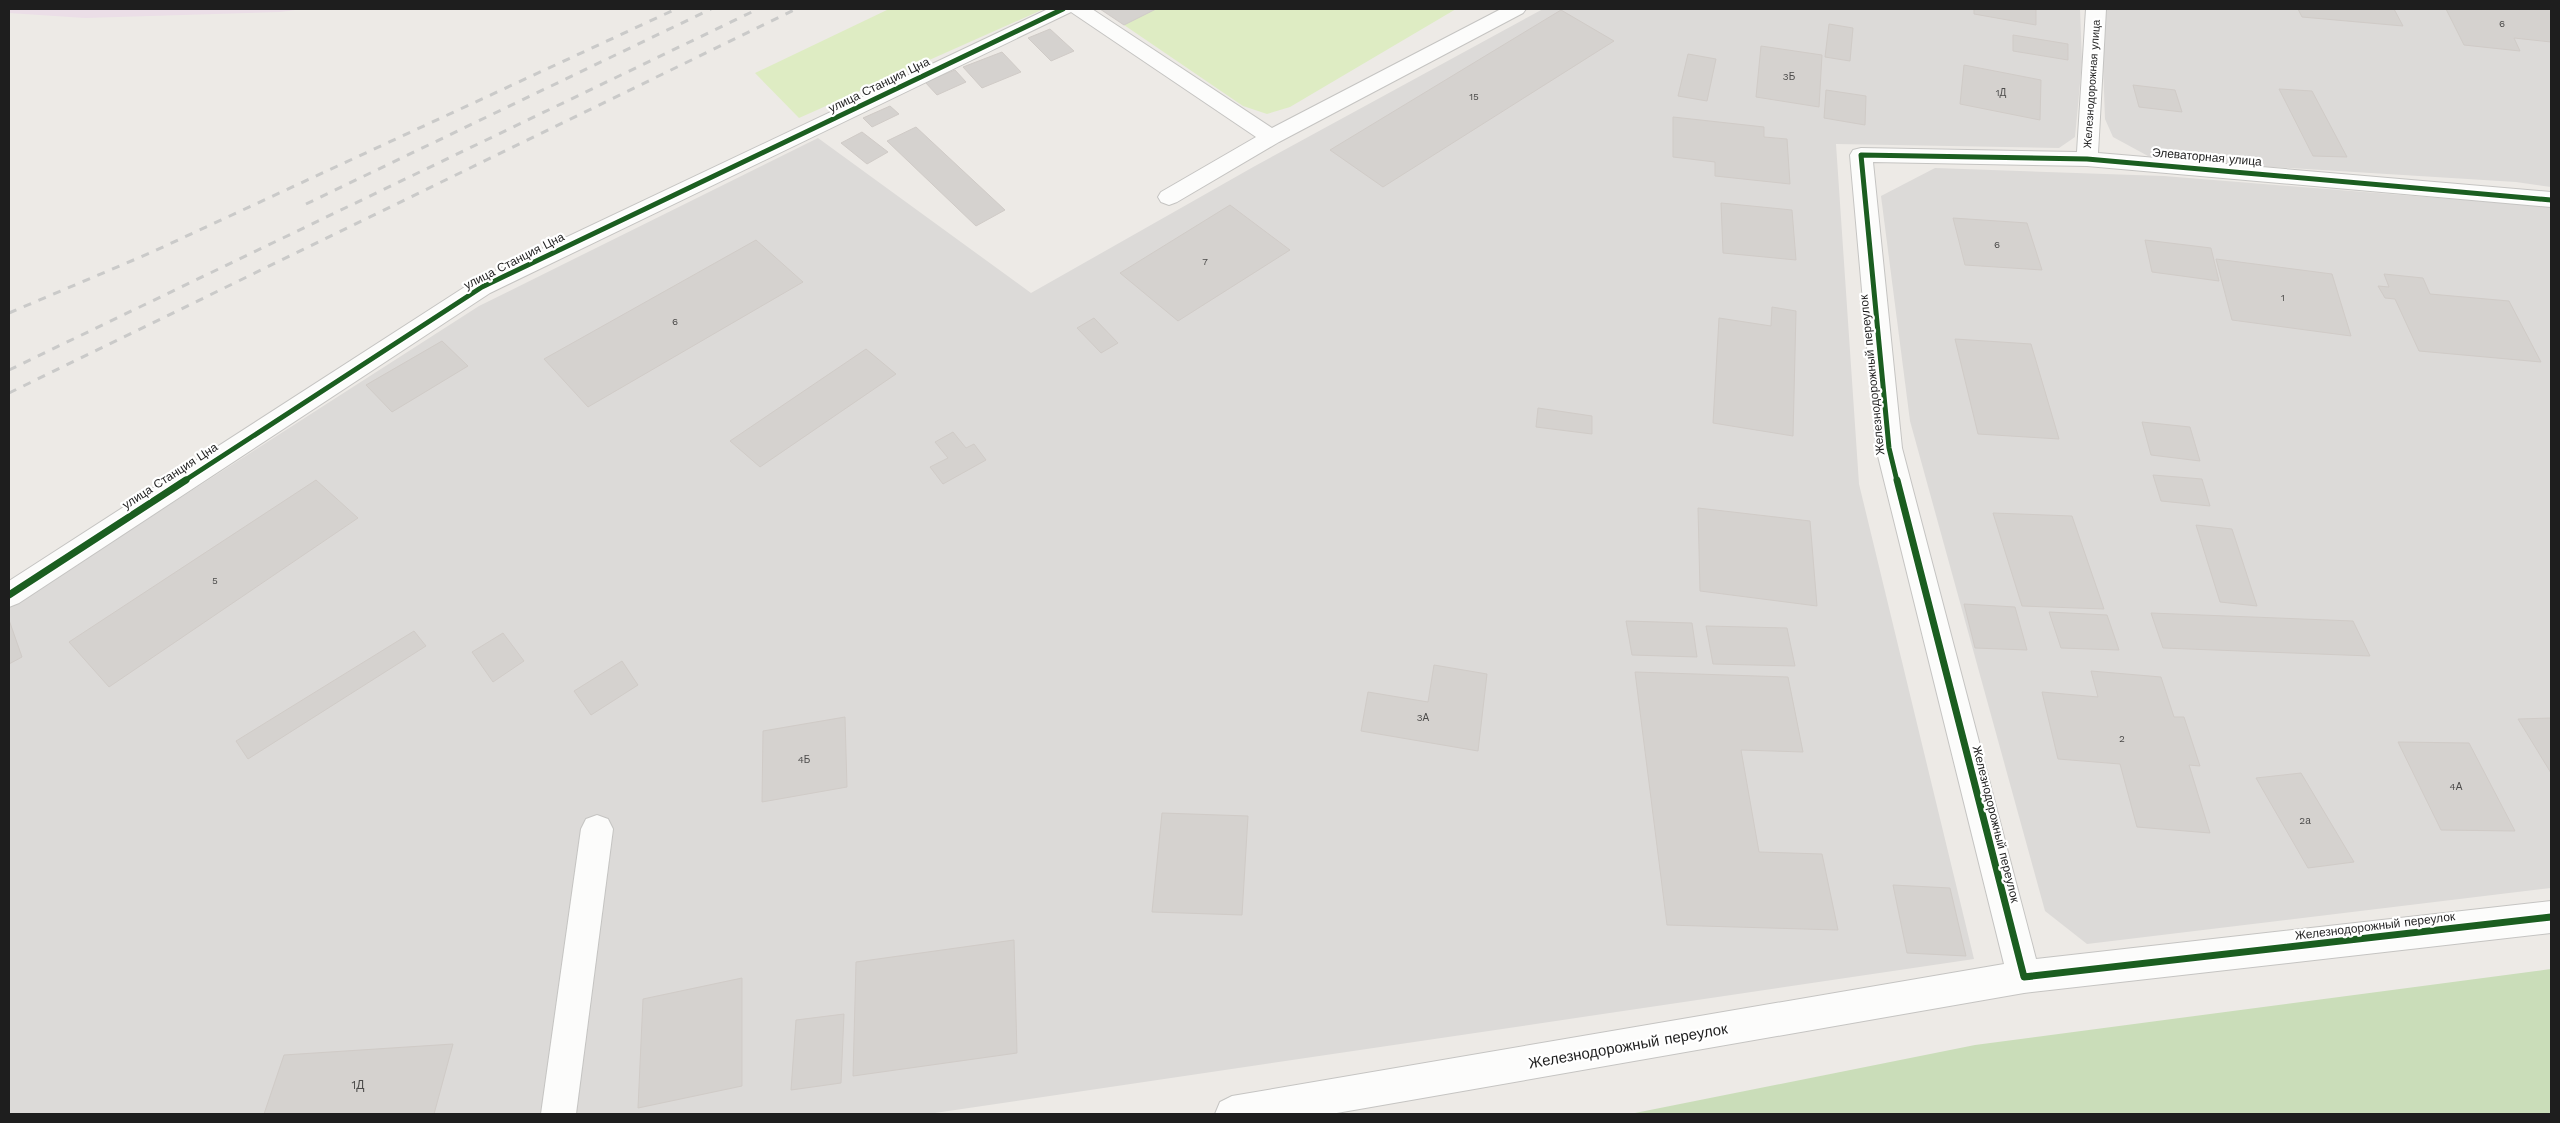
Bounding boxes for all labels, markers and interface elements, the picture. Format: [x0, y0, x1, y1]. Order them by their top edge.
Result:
street label: Железнодорожная улица [2081, 18, 2103, 149]
house number: 6 [2499, 18, 2505, 29]
street label: улица Станция Цна [826, 54, 932, 116]
house number: 3Б [1783, 71, 1796, 82]
house number: 1Д [1996, 87, 2007, 98]
house number: 15 [1469, 91, 1479, 102]
street label: Элеваторная улица [2152, 145, 2263, 169]
street label: улица Станция Цна [461, 229, 567, 292]
house number: 6 [1994, 239, 2000, 250]
house number: 7 [1202, 256, 1208, 267]
house number: 1 [2281, 292, 2285, 303]
street label: Железнодорожный переулок [1857, 293, 1887, 456]
house number: 6 [672, 316, 678, 327]
street label: улица Станция Цна [120, 440, 221, 512]
house number: 5 [212, 575, 218, 586]
house number: 3А [1417, 712, 1430, 723]
house number: 2 [2119, 733, 2125, 744]
street label: Железнодорожный переулок [1970, 744, 2022, 905]
house number: 4Б [798, 754, 811, 765]
house number: 4А [2450, 781, 2463, 792]
house number: 2а [2299, 815, 2311, 826]
street label: Железнодорожный переулок [2294, 909, 2457, 943]
street label: Железнодорожный переулок [1527, 1020, 1729, 1072]
house number: 1Д [352, 1078, 364, 1092]

